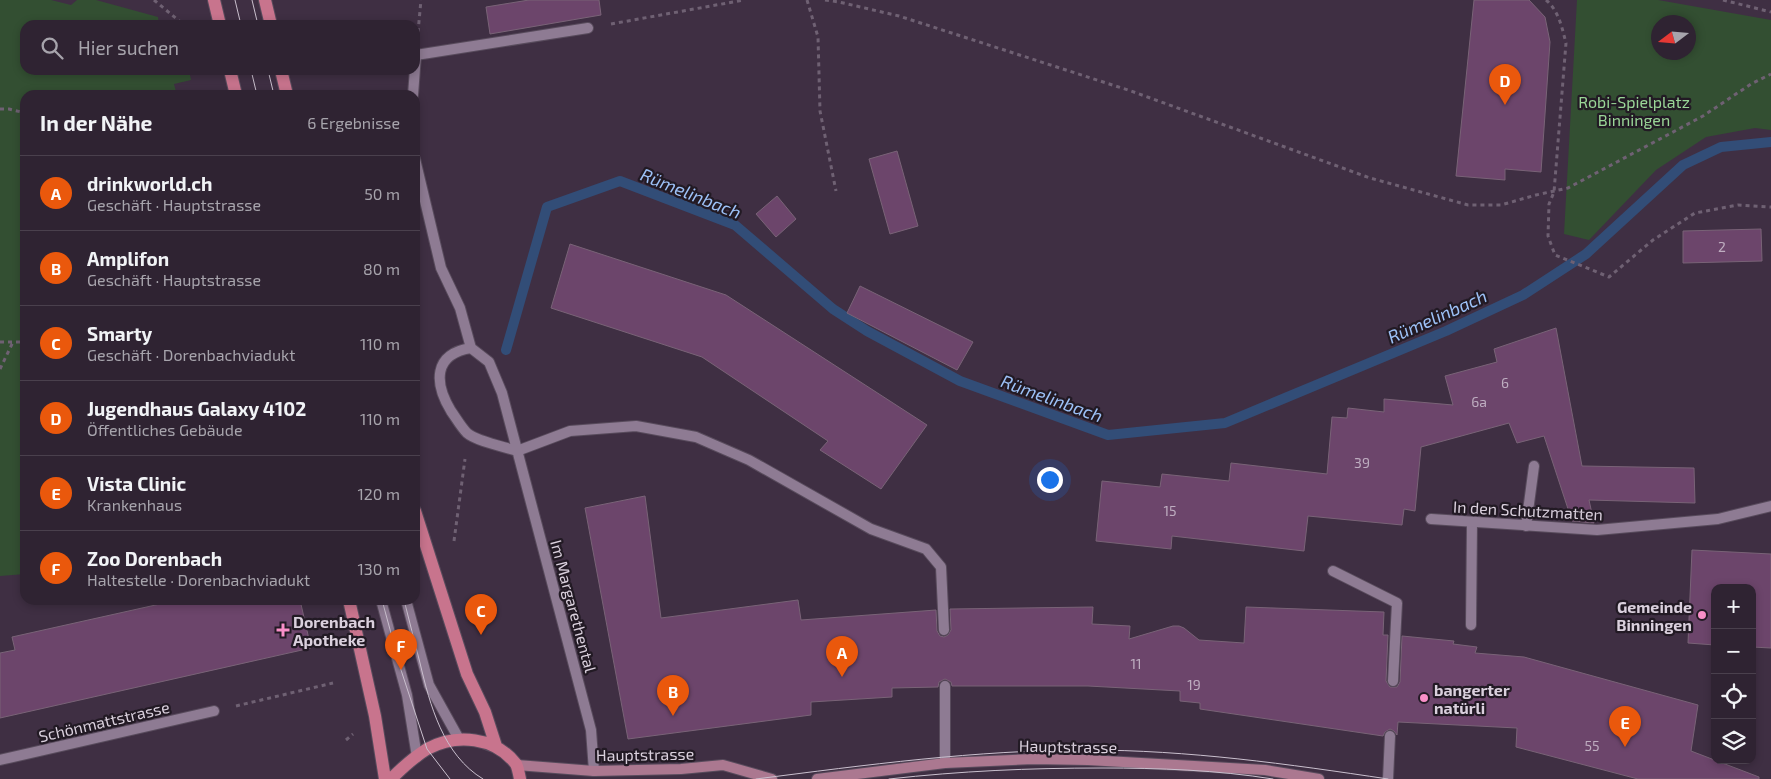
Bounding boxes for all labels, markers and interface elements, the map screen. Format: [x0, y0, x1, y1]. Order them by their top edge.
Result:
north arrow [1651, 15, 1696, 60]
search box [20, 20, 420, 75]
icon: search [38, 34, 66, 62]
text: Hier suchen [78, 36, 179, 59]
pin: D [1489, 64, 1521, 105]
park label: Robi-Spielplatz Binningen [1578, 92, 1690, 129]
text: In der Nähe [40, 110, 152, 135]
text: 6 Ergebnisse [307, 113, 400, 132]
water label: Rümelinbach [637, 163, 745, 223]
text: drinkworld.ch [87, 172, 212, 195]
text: A [51, 184, 61, 203]
text: 50 m [364, 184, 400, 203]
text: Geschäft · Hauptstrasse [87, 195, 261, 214]
house number: 2 [1718, 238, 1726, 255]
text: Amplifon [87, 247, 169, 270]
text: B [51, 259, 61, 278]
text: 80 m [363, 259, 400, 278]
text: Geschäft · Hauptstrasse [87, 270, 261, 289]
water label: Rümelinbach [1384, 284, 1490, 348]
text: Smarty [87, 322, 152, 345]
text: C [51, 334, 61, 353]
text: 110 m [360, 334, 400, 353]
text: Geschäft · Dorenbachviadukt [87, 345, 295, 364]
water label: Rümelinbach [998, 369, 1106, 427]
house number: 6 [1501, 374, 1509, 391]
house number: 6a [1471, 393, 1487, 410]
text: Jugendhaus Galaxy 4102 [87, 397, 306, 420]
text: D [51, 409, 61, 428]
text: 110 m [360, 409, 400, 428]
text: Öffentliches Gebäude [87, 420, 242, 439]
house number: 39 [1354, 454, 1370, 471]
your location [1037, 467, 1063, 493]
text: Vista Clinic [87, 472, 186, 495]
text: E [51, 484, 61, 503]
text: 120 m [357, 484, 400, 503]
text: Krankenhaus [87, 495, 182, 514]
street label: In den Schutzmatten [1453, 497, 1603, 523]
house number: 15 [1163, 502, 1177, 519]
street label: Im Margarethental [547, 538, 601, 675]
text: Zoo Dorenbach [87, 547, 222, 570]
text: F [52, 559, 60, 578]
text: 130 m [358, 559, 400, 578]
text: Haltestelle · Dorenbachviadukt [87, 570, 310, 589]
map controls [1711, 584, 1756, 764]
button: + [1711, 584, 1756, 629]
pin: C [465, 594, 497, 635]
place label: Gemeinde Binningen [1616, 597, 1692, 634]
marker: Gemeinde Binningen [1696, 609, 1708, 621]
place label: Dorenbach Apotheke [293, 612, 375, 649]
marker: Dorenbach Apotheke [277, 624, 289, 636]
pin: F [385, 629, 417, 670]
button: − [1711, 629, 1756, 674]
pin: A [826, 636, 858, 677]
house number: 11 [1130, 655, 1142, 672]
button: locate [1711, 674, 1756, 719]
pin: B [657, 675, 689, 716]
house number: 19 [1187, 676, 1201, 693]
place label: bangerter natürli [1434, 680, 1510, 717]
marker: bangerter natürli [1418, 692, 1430, 704]
street label: Schönmattstrasse [37, 697, 171, 745]
pin: E [1609, 706, 1641, 747]
button: layers [1711, 719, 1756, 764]
street label: Hauptstrasse [1019, 736, 1117, 756]
house number: 55 [1584, 737, 1600, 754]
street label: Hauptstrasse [596, 744, 694, 764]

